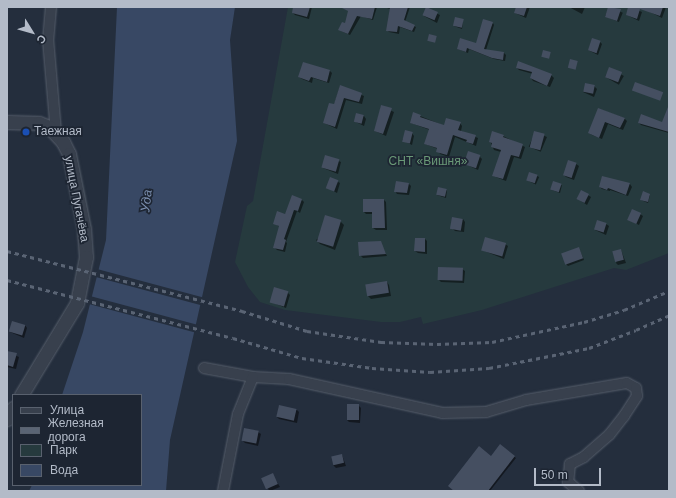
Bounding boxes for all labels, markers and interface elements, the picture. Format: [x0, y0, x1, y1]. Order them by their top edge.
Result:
north arrow [12, 12, 52, 52]
text: С [34, 32, 49, 46]
place label: Таежная [34, 125, 82, 139]
marker: Таежная [21, 127, 31, 137]
street label: улица Пугачёва [61, 155, 91, 243]
park label: СНТ «Вишня» [389, 155, 467, 169]
water label: Уда [138, 189, 156, 213]
legend [12, 394, 142, 486]
text: Улица [50, 403, 84, 417]
text: Железная дорога [48, 416, 104, 444]
text: Парк [50, 443, 77, 457]
scale bar [536, 460, 603, 486]
text: Вода [50, 463, 78, 477]
text: 50 m [541, 468, 568, 482]

